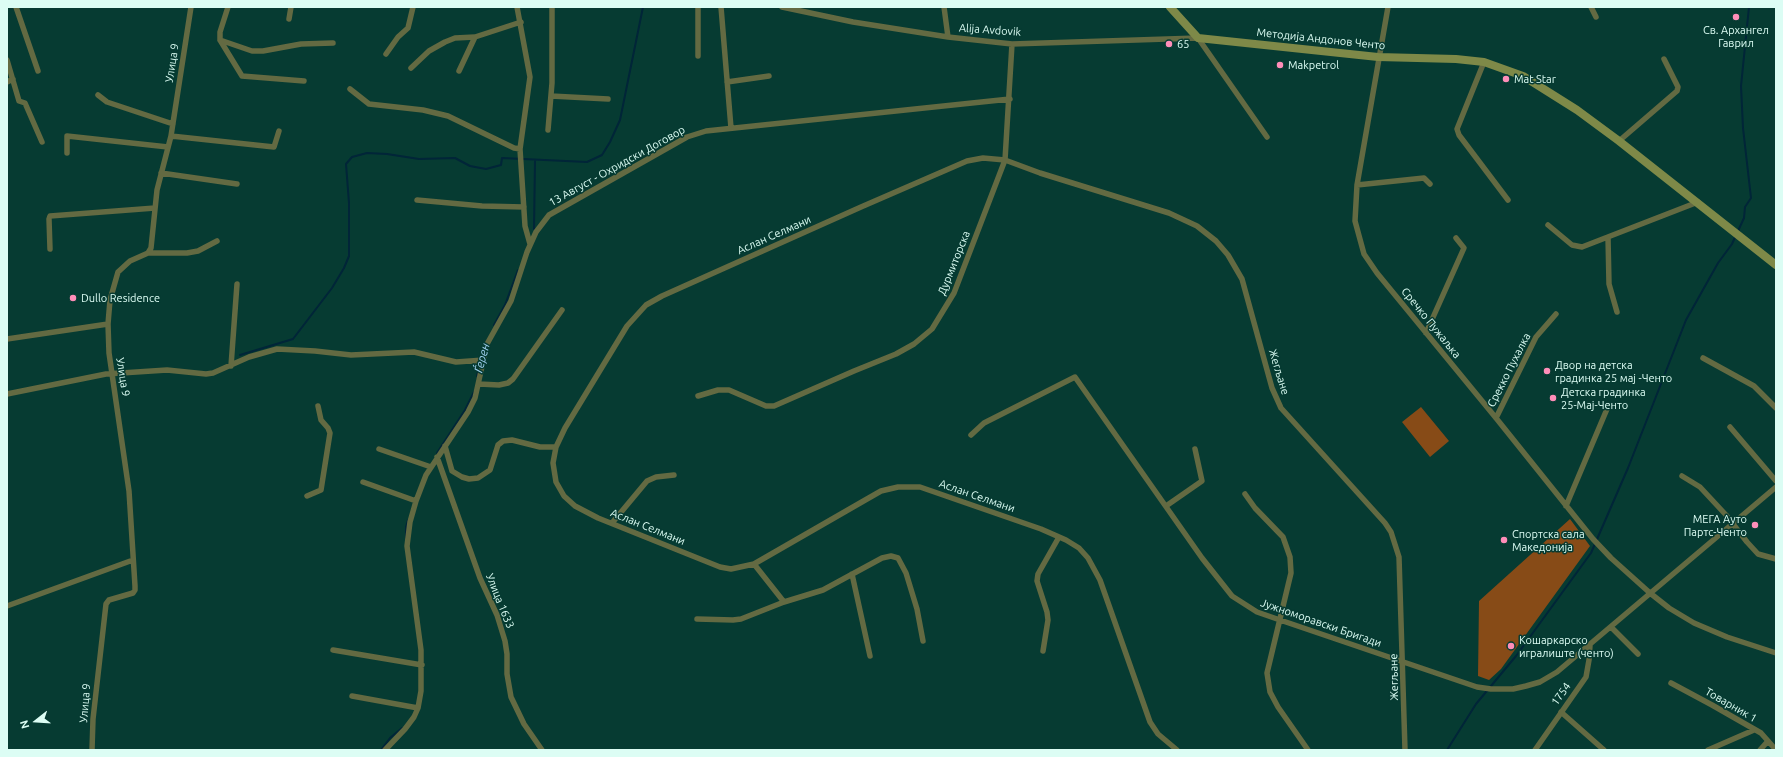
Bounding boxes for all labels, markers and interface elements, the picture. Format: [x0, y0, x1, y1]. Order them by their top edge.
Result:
marker: Св. Архангел Гаврил [1731, 12, 1741, 22]
street label: Alija Avdovik [958, 21, 1022, 39]
place label: Св. Архангел Гаврил [1703, 23, 1769, 49]
street label: Методија Андонов Ченто [1256, 26, 1386, 52]
place label: 65 [1177, 37, 1189, 51]
marker: 65 [1164, 39, 1174, 49]
street label: Улица 9 [162, 43, 182, 83]
place label: Makpetrol [1288, 58, 1339, 72]
marker: Makpetrol [1275, 60, 1285, 70]
place label: Mat Star [1514, 72, 1556, 86]
marker: Mat Star [1501, 74, 1511, 84]
street label: 13 Август - Охридски Договор [547, 123, 687, 209]
street label: Аслан Селмани [735, 213, 813, 257]
street label: Дурмиторска [935, 229, 973, 297]
street label: Сречко Пужаљка [1399, 285, 1463, 361]
place label: Dullo Residence [81, 291, 160, 305]
marker: Dullo Residence [68, 293, 78, 303]
street label: Срекко Пухалка [1485, 331, 1533, 409]
water label: Ѓерен [471, 342, 493, 374]
street label: Жегљане [1266, 348, 1292, 396]
street label: Улица 9 [113, 357, 133, 397]
place label: Двор на детска градинка 25 мај -Ченто [1555, 358, 1672, 384]
marker: Двор на детска градинка 25 мај -Ченто [1542, 366, 1552, 376]
place label: Детска градинка 25-Мај-Ченто [1561, 385, 1646, 411]
marker: Детска градинка 25-Мај-Ченто [1548, 393, 1558, 403]
street label: Аслан Селмани [937, 477, 1017, 515]
street label: Аслан Селмани [609, 506, 687, 548]
place label: МЕГА Ауто Партс-Ченто [1684, 512, 1747, 538]
marker: МЕГА Ауто Партс-Ченто [1750, 520, 1760, 530]
place label: Спортска сала Македонија [1512, 527, 1585, 553]
marker: Спортска сала Македонија [1499, 535, 1509, 545]
street label: Улица 1633 [483, 572, 517, 630]
street label: Јужноморавски Бригади [1259, 596, 1383, 650]
place label: Кошаркарско игралиште (ченто) [1519, 633, 1614, 659]
marker: Кошаркарско игралиште (ченто) [1506, 641, 1516, 651]
street label: Жегљане [1387, 653, 1401, 701]
street label: 1754 [1548, 680, 1574, 708]
street label: Улица 9 [77, 683, 93, 723]
street label: Товарник 1 [1703, 685, 1759, 725]
north arrow [16, 701, 56, 741]
text: N [18, 719, 31, 730]

